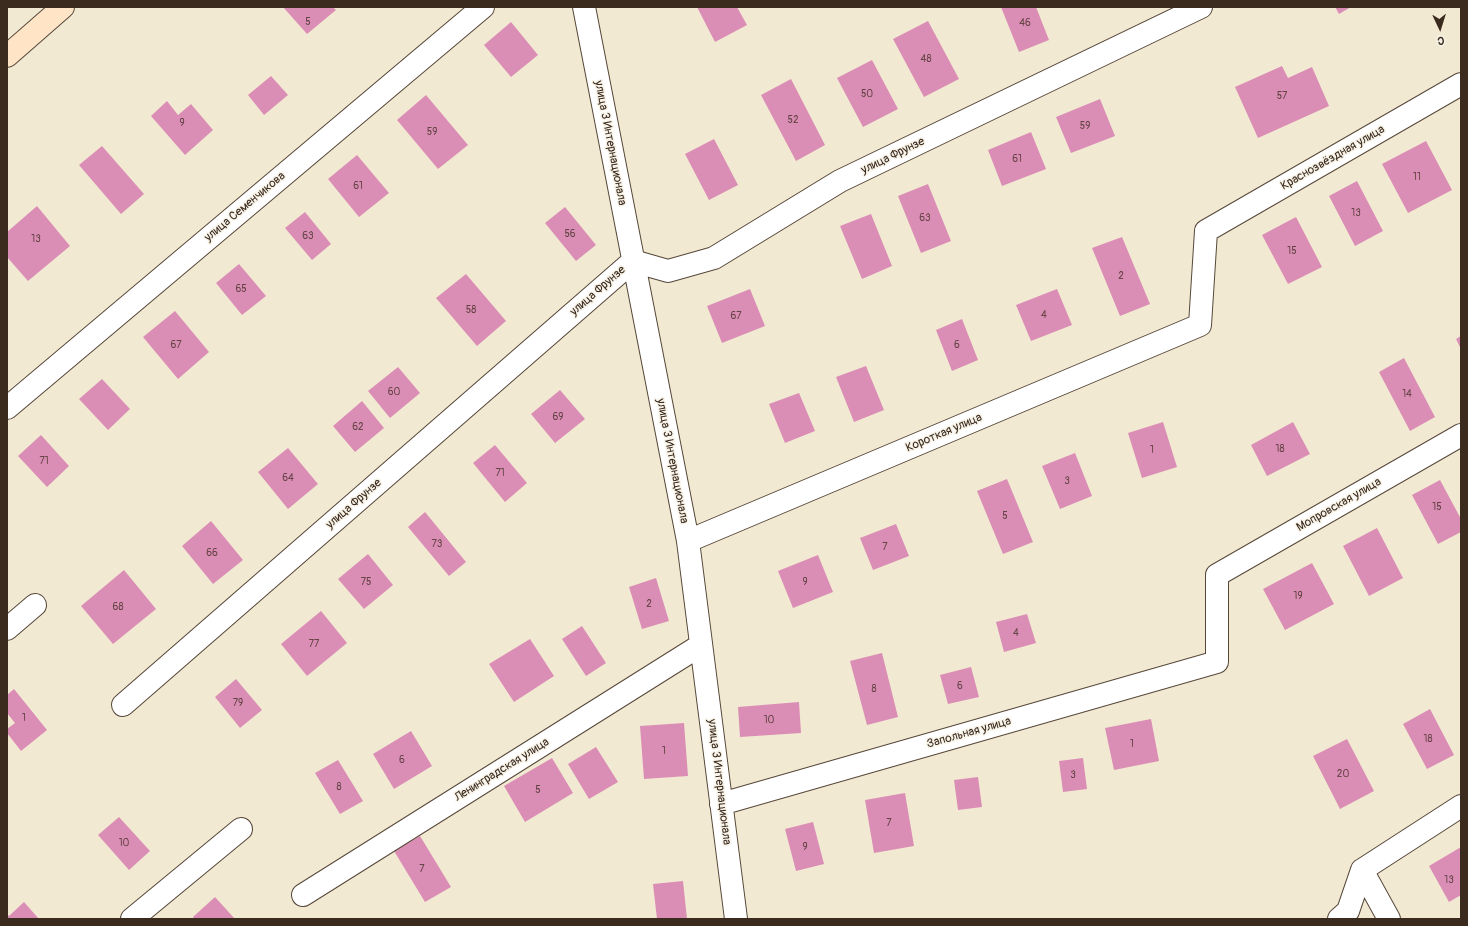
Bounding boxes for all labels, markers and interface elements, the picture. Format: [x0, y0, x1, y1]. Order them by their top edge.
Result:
north arrow [1420, 8, 1460, 48]
house number: 5 [305, 16, 311, 28]
house number: 46 [1019, 17, 1031, 29]
text: С [1437, 34, 1445, 47]
house number: 48 [921, 53, 931, 65]
street label: улица 3 Интернационала [591, 79, 629, 207]
house number: 50 [861, 88, 873, 100]
house number: 57 [1277, 90, 1287, 102]
house number: 52 [787, 114, 799, 126]
house number: 9 [179, 117, 185, 129]
house number: 59 [1080, 120, 1090, 132]
street label: Краснозвёздная улица [1279, 122, 1387, 194]
house number: 59 [427, 126, 437, 138]
street label: улица Фрунзе [859, 134, 927, 178]
house number: 61 [1012, 153, 1022, 165]
street label: улица Семенчикова [202, 169, 288, 245]
house number: 11 [1413, 171, 1421, 183]
house number: 61 [353, 180, 363, 192]
house number: 13 [1351, 207, 1361, 219]
house number: 63 [919, 212, 931, 224]
house number: 56 [564, 228, 576, 240]
house number: 63 [302, 230, 314, 242]
house number: 13 [31, 233, 41, 245]
house number: 15 [1287, 245, 1297, 257]
street label: улица Фрунзе [567, 263, 629, 319]
house number: 2 [1118, 270, 1124, 282]
house number: 65 [235, 283, 247, 295]
house number: 58 [466, 304, 476, 316]
house number: 4 [1041, 309, 1047, 321]
house number: 67 [730, 310, 742, 322]
house number: 67 [170, 339, 182, 351]
house number: 6 [954, 339, 960, 351]
house number: 60 [388, 386, 400, 398]
house number: 14 [1402, 388, 1412, 400]
street label: улица 3 Интернационала [653, 397, 691, 525]
street label: Короткая улица [904, 410, 984, 456]
house number: 69 [553, 411, 563, 423]
house number: 62 [352, 421, 364, 433]
house number: 18 [1276, 443, 1284, 455]
house number: 1 [1150, 444, 1154, 456]
house number: 71 [39, 455, 49, 467]
house number: 71 [495, 467, 505, 479]
house number: 64 [282, 472, 294, 484]
house number: 3 [1064, 475, 1070, 487]
street label: Мопровская улица [1294, 475, 1384, 535]
street label: улица Фрунзе [323, 476, 385, 532]
house number: 15 [1432, 501, 1442, 513]
house number: 5 [1002, 510, 1008, 522]
house number: 73 [432, 538, 442, 550]
house number: 7 [882, 541, 888, 553]
house number: 66 [206, 547, 218, 559]
house number: 75 [361, 576, 371, 588]
house number: 9 [802, 576, 808, 588]
house number: 19 [1293, 590, 1303, 602]
house number: 2 [646, 598, 652, 610]
house number: 68 [113, 601, 123, 613]
house number: 4 [1013, 627, 1019, 639]
house number: 77 [309, 638, 319, 650]
house number: 6 [957, 680, 963, 692]
house number: 8 [871, 683, 877, 695]
house number: 79 [233, 697, 243, 709]
house number: 1 [22, 712, 26, 724]
house number: 10 [764, 714, 774, 726]
street label: Запольная улица [925, 714, 1013, 752]
street label: улица 3 Интернационала [704, 718, 734, 846]
house number: 18 [1424, 733, 1432, 745]
street label: Ленинградская улица [452, 735, 552, 805]
house number: 1 [1130, 738, 1134, 750]
house number: 1 [662, 745, 666, 757]
house number: 6 [399, 754, 405, 766]
house number: 20 [1337, 768, 1349, 780]
house number: 3 [1070, 769, 1076, 781]
house number: 8 [336, 781, 342, 793]
house number: 5 [535, 784, 541, 796]
house number: 7 [886, 817, 892, 829]
house number: 10 [119, 837, 129, 849]
house number: 9 [802, 841, 808, 853]
house number: 7 [419, 863, 425, 875]
house number: 13 [1444, 874, 1454, 886]

